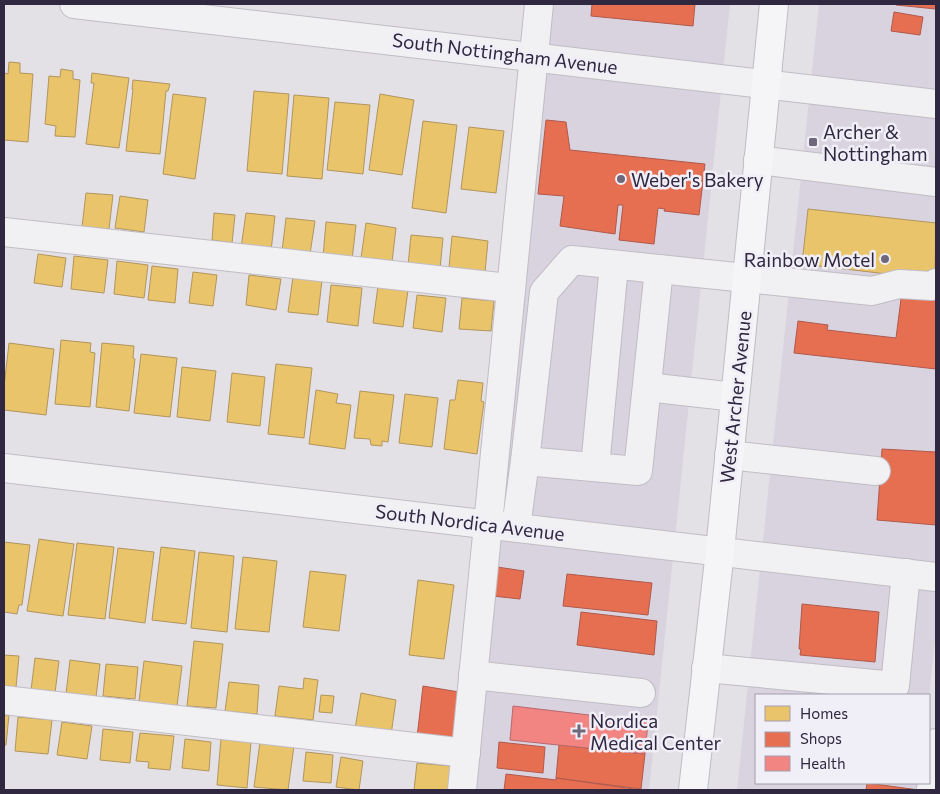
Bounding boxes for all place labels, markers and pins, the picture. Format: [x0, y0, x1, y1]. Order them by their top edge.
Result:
place label: Archer & Nottingham [823, 120, 928, 165]
marker: Archer & Nottingham [807, 136, 819, 148]
place label: Weber's Bakery [631, 168, 764, 191]
marker: Weber's Bakery [615, 173, 627, 185]
place label: Rainbow Motel [744, 248, 875, 271]
marker: Rainbow Motel [879, 253, 891, 265]
place label: Nordica Medical Center [590, 709, 721, 754]
marker: Nordica Medical Center [572, 724, 586, 738]

